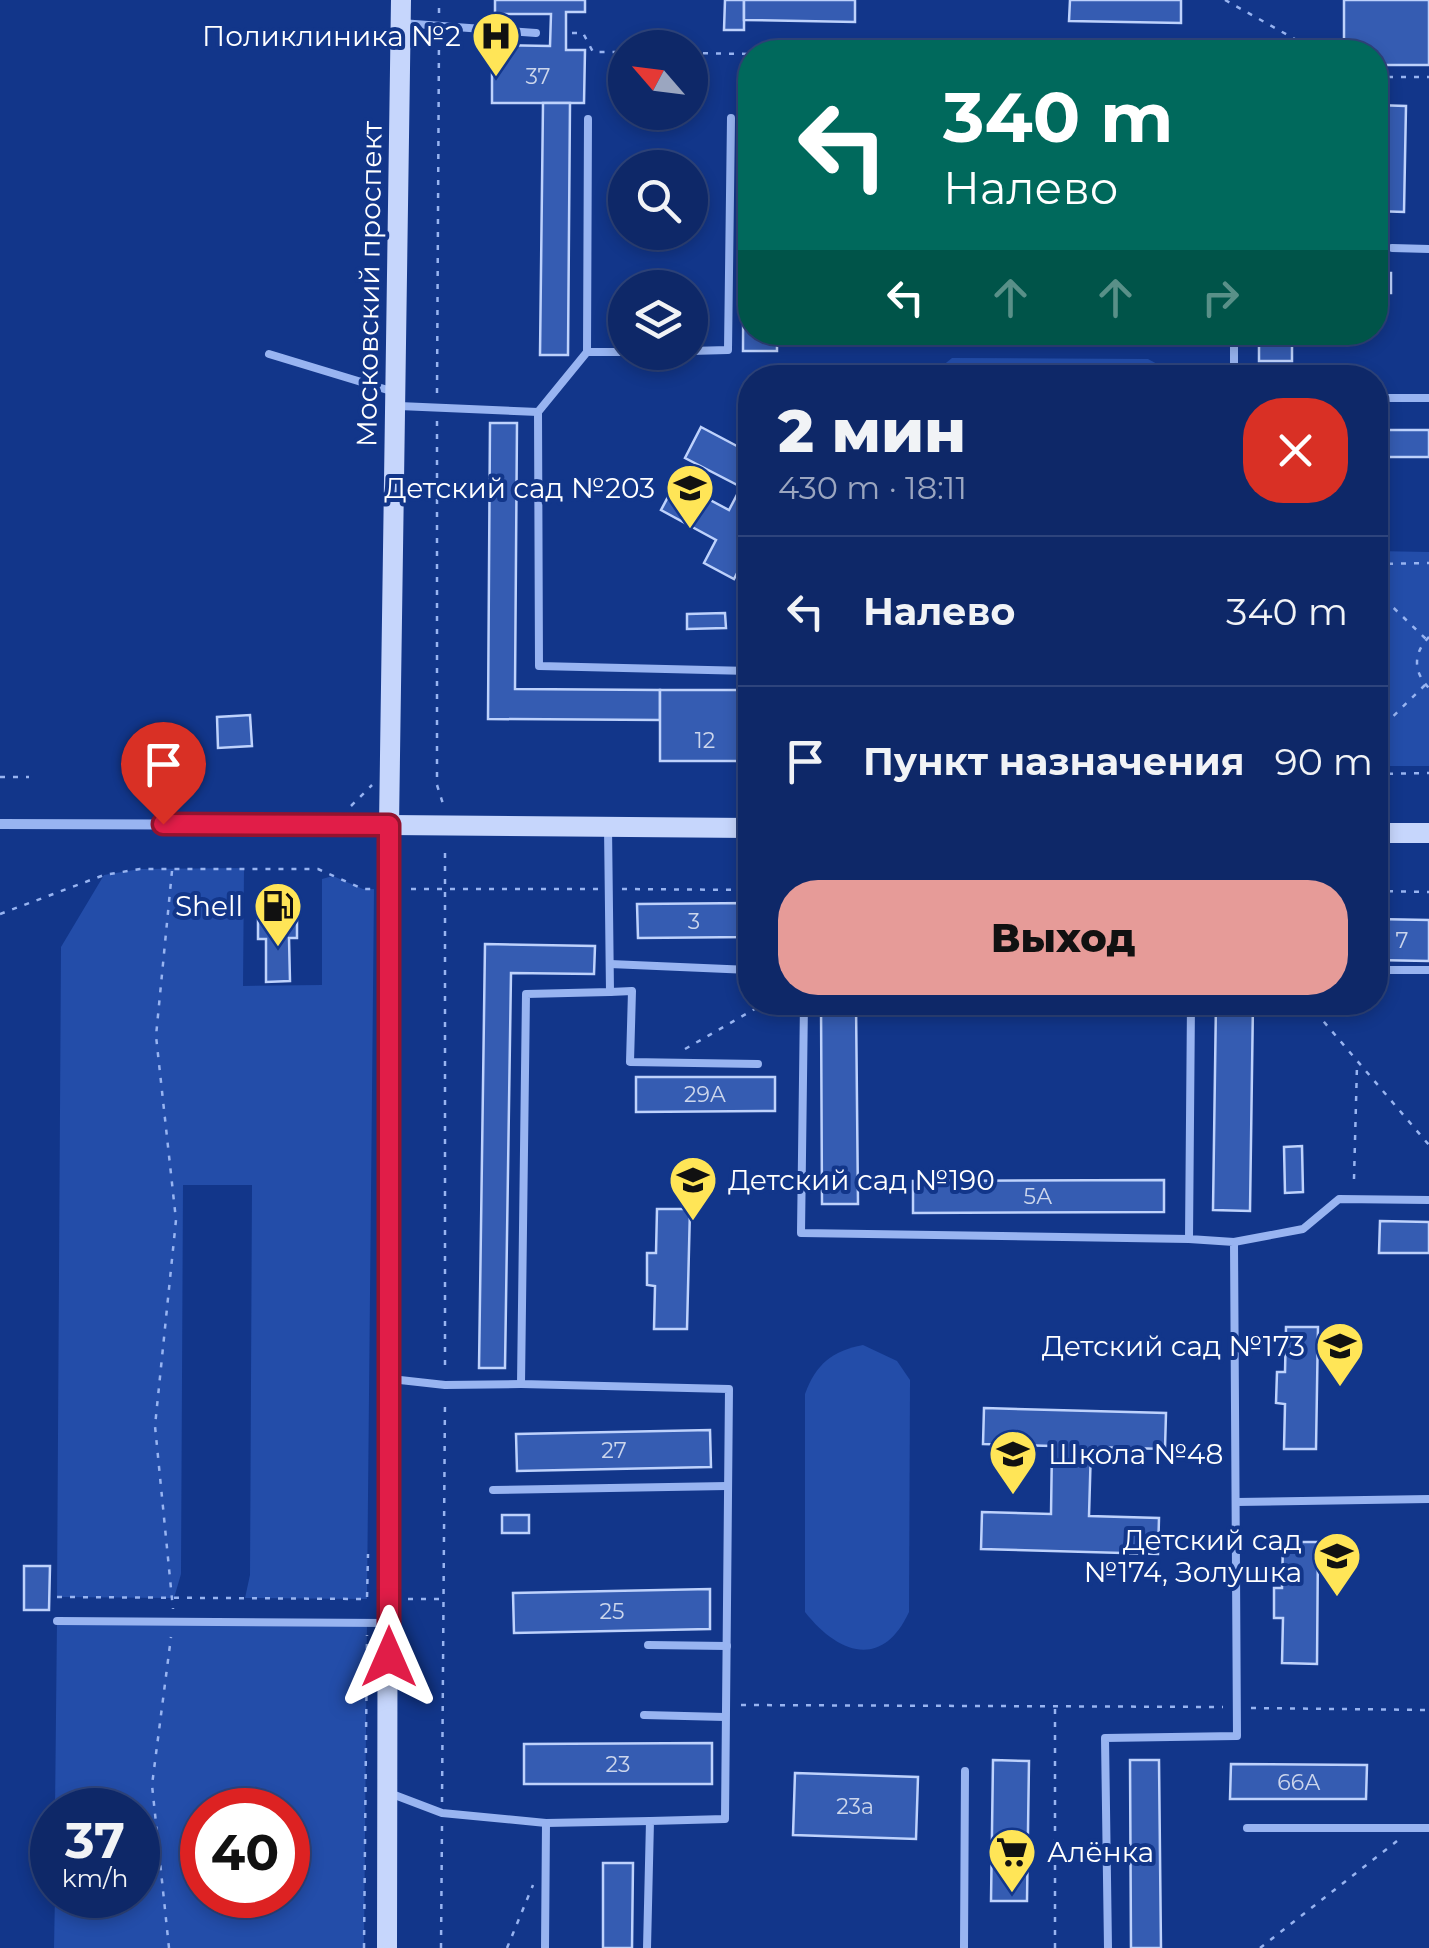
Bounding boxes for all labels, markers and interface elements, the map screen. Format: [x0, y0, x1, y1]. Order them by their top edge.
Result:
hospital icon: Поликлиника №2 [470, 10, 522, 78]
place label: Поликлиника №2 [202, 19, 461, 53]
north arrow [608, 30, 708, 130]
map controls [608, 30, 708, 370]
house number: 37 [525, 63, 551, 90]
text: 340 m [943, 74, 1173, 160]
icon: left [778, 80, 908, 210]
street label: Московский проспект [349, 120, 389, 447]
button: search [608, 150, 708, 250]
text: Налево [943, 160, 1118, 215]
button: layers [608, 270, 708, 370]
icon: left [878, 270, 933, 325]
icon: ahead [983, 270, 1038, 325]
icon: ahead [1088, 270, 1143, 325]
icon: right [1193, 270, 1248, 325]
text: 2 мин [778, 394, 966, 467]
button: close [1243, 398, 1348, 503]
school or university icon: Детский сад №203 [664, 462, 716, 530]
text: 430 m · 18:11 [778, 468, 967, 507]
place label: Детский сад №203 [384, 471, 655, 505]
icon: left [778, 584, 833, 639]
text: Налево [863, 588, 1015, 635]
text: 340 m [1226, 588, 1348, 635]
pin [121, 722, 206, 825]
house number: 12 [695, 727, 715, 754]
icon: arrive [778, 734, 833, 789]
icon: arrive [136, 737, 191, 792]
text: Пункт назначения [863, 738, 1245, 785]
text: 90 m [1275, 738, 1373, 785]
fuel station icon: Shell [252, 880, 304, 948]
button: Выход [778, 880, 1348, 995]
place label: Shell [175, 889, 243, 923]
house number: 3 [688, 908, 700, 935]
house number: 7 [1396, 927, 1409, 954]
house number: 29А [684, 1081, 727, 1108]
school or university icon: Детский сад №190 [667, 1154, 719, 1222]
place label: Детский сад №190 [728, 1163, 995, 1197]
house number: 5А [1024, 1183, 1053, 1210]
school or university icon: Детский сад №173 [1314, 1320, 1366, 1388]
place label: Детский сад №173 [1042, 1329, 1305, 1363]
school or university icon: Школа №48 [987, 1428, 1039, 1496]
house number: 27 [601, 1437, 627, 1464]
place label: Школа №48 [1048, 1437, 1223, 1471]
place label: Детский сад №174, Золушка [1084, 1523, 1302, 1589]
school or university icon: Детский сад №174, Золушка [1311, 1530, 1363, 1598]
house number: 25 [600, 1598, 624, 1625]
position arrow [337, 1605, 441, 1709]
house number: 23 [606, 1751, 630, 1778]
house number: 66А [1277, 1769, 1321, 1796]
speed limit sign: 40 [180, 1788, 310, 1918]
house number: 23а [836, 1793, 874, 1820]
text: 37 [65, 1810, 125, 1871]
supermarket icon: Алёнка [986, 1826, 1038, 1894]
place label: Алёнка [1047, 1835, 1154, 1869]
text: km/h [62, 1863, 128, 1893]

